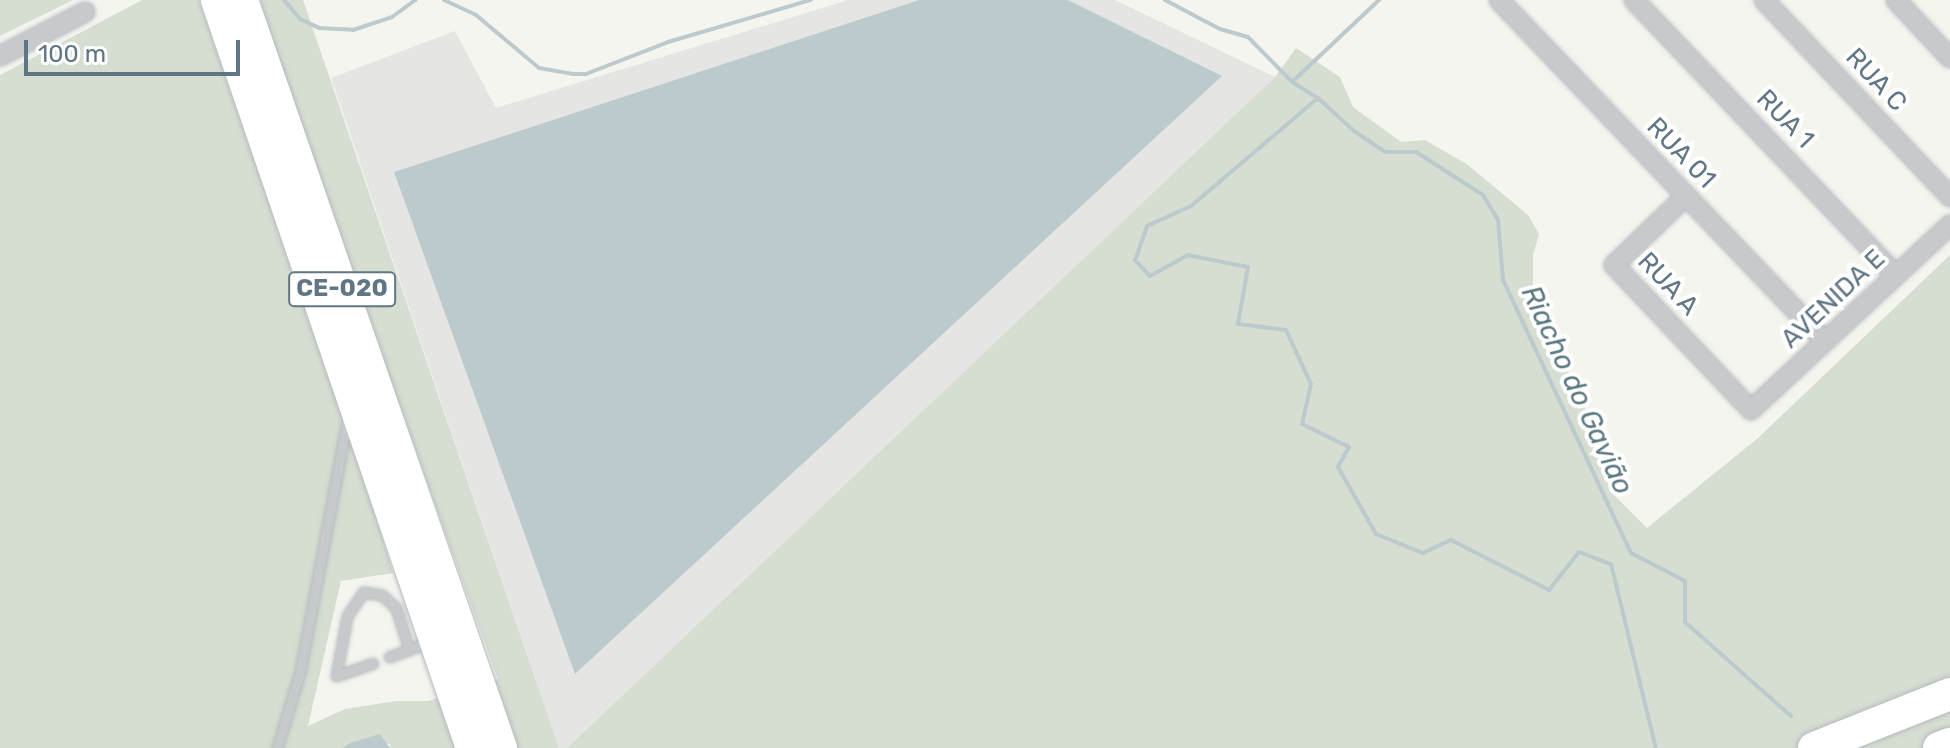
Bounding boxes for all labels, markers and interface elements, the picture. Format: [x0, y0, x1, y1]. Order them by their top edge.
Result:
scale bar [28, 24, 244, 74]
text: 100 m [38, 40, 106, 68]
street label: RUA C [1839, 42, 1913, 118]
street label: RUA 1 [1750, 83, 1820, 155]
street label: RUA 01 [1640, 111, 1722, 195]
street label: AVENIDA E [1774, 243, 1892, 355]
street label: RUA A [1631, 246, 1705, 322]
road number: CE-020 [288, 269, 396, 309]
water label: Riacho do Gavião [1514, 280, 1640, 500]

